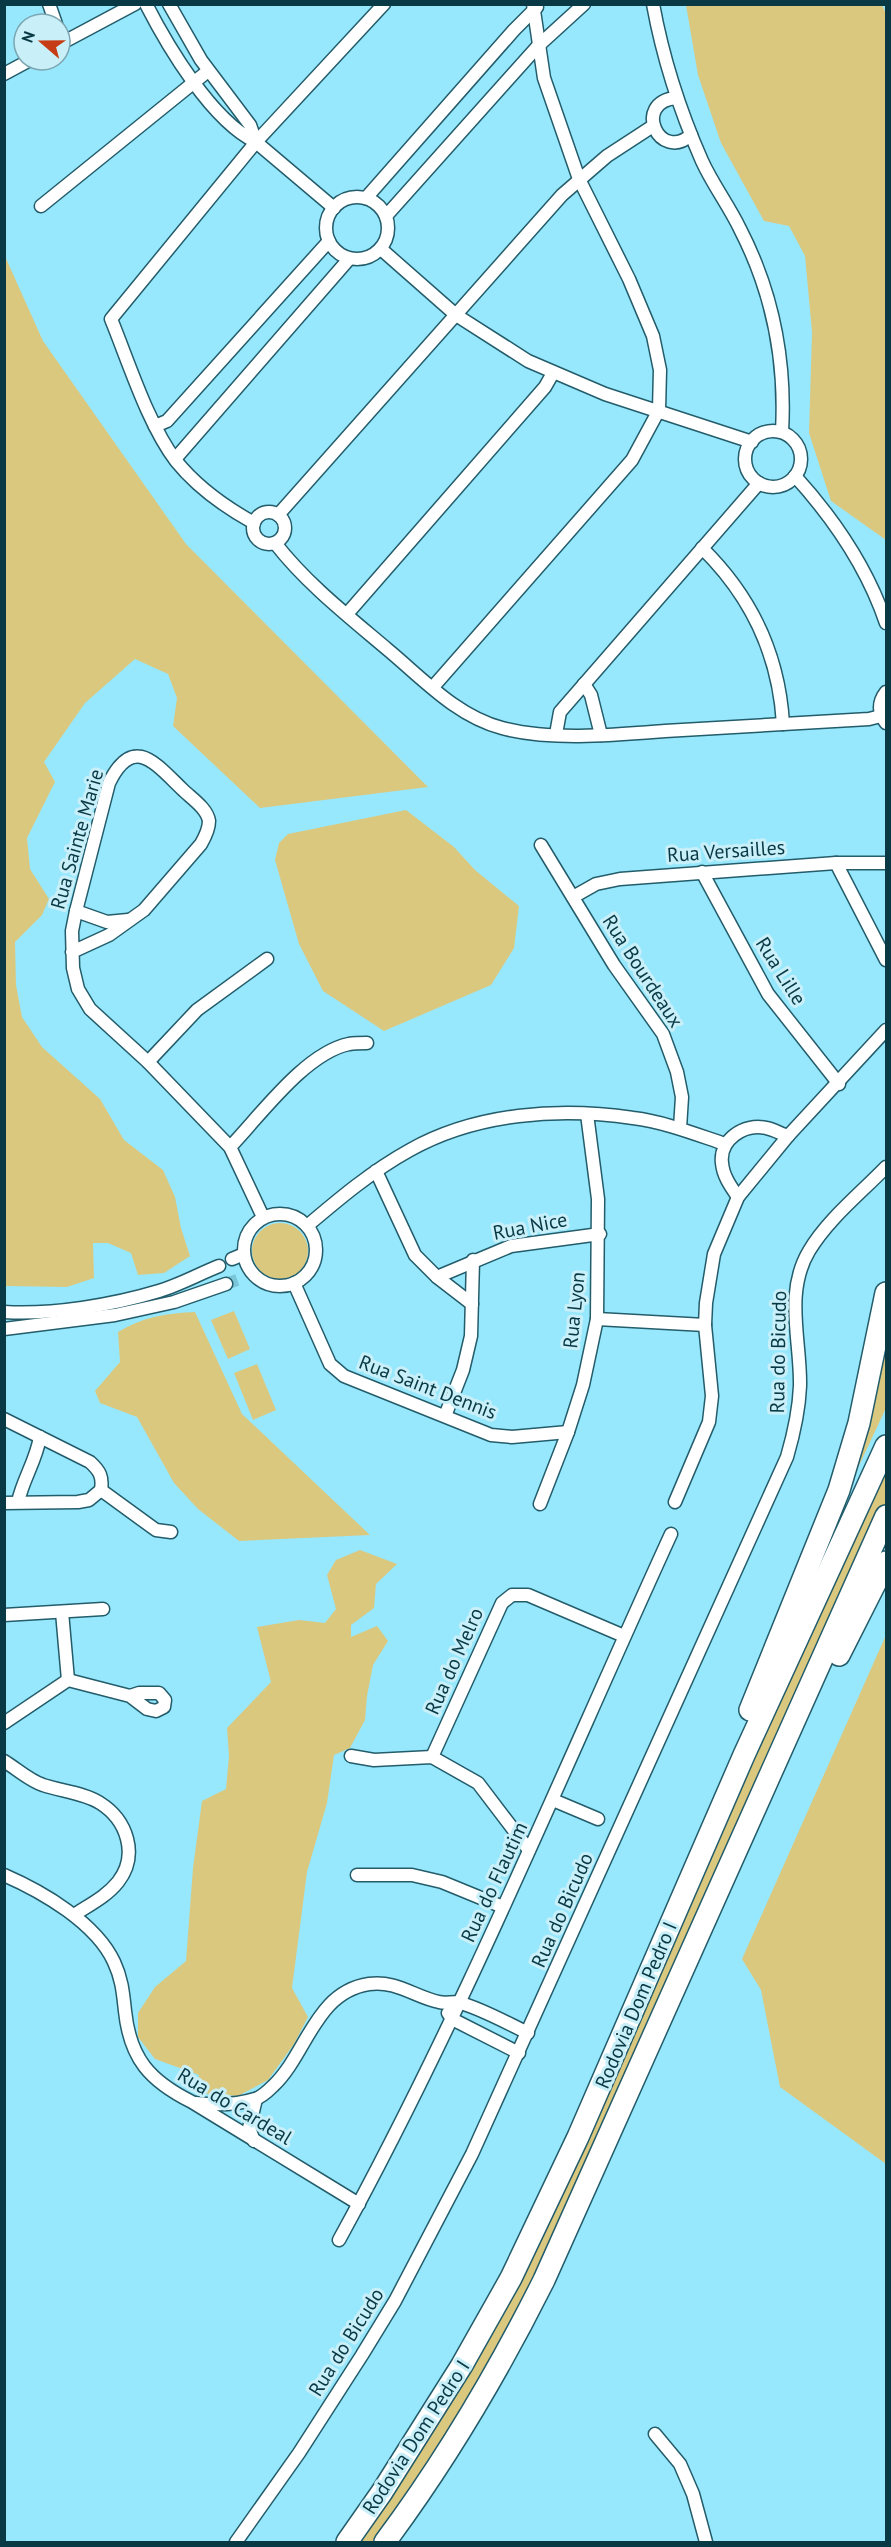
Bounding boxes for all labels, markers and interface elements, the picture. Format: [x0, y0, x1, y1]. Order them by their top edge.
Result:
north arrow [12, 12, 72, 72]
text: N [17, 29, 39, 45]
street label: Rua Sainte Marie [45, 766, 109, 912]
street label: Rua Versailles [666, 834, 786, 868]
street label: Rua Bourdeaux [597, 910, 689, 1032]
street label: Rua Lille [750, 932, 812, 1010]
street label: Rua Nice [491, 1206, 569, 1246]
street label: Rua Lyon [557, 1270, 591, 1350]
street label: Rua do Bicudo [764, 1290, 792, 1414]
street label: Rua Saint Dennis [355, 1349, 501, 1425]
street label: Rua do Melro [419, 1604, 489, 1718]
street label: Rua do Flautim [455, 1818, 533, 1946]
street label: Rua do Bicudo [525, 1849, 599, 1971]
street label: Rodovia Dom Pedro I [589, 1918, 683, 2092]
street label: Rua do Cardeal [173, 2062, 297, 2150]
street label: Rua do Bicudo [302, 2283, 390, 2401]
street label: Rodovia Dom Pedro I [356, 2355, 476, 2519]

